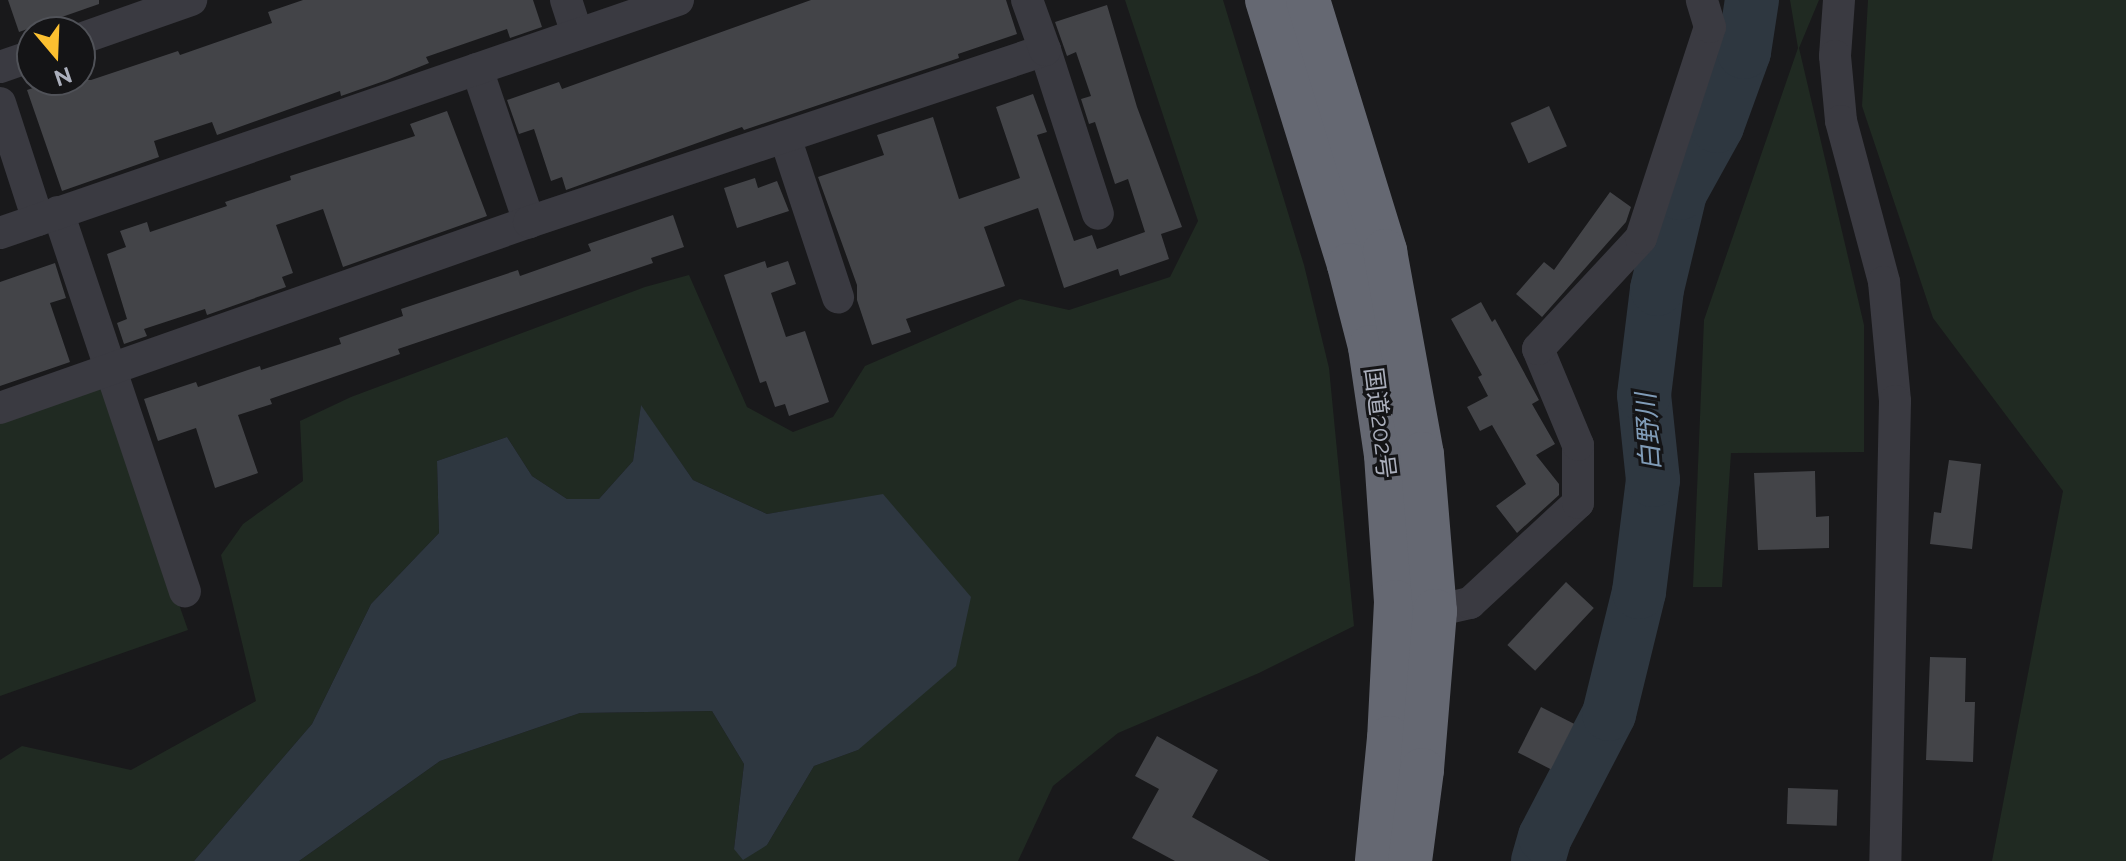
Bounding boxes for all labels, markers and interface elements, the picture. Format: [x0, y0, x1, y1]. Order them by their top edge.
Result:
north arrow [16, 16, 96, 96]
text: N [51, 62, 75, 92]
street label: 国道202号 [1359, 366, 1401, 480]
water label: 白野川 [1631, 392, 1667, 472]

